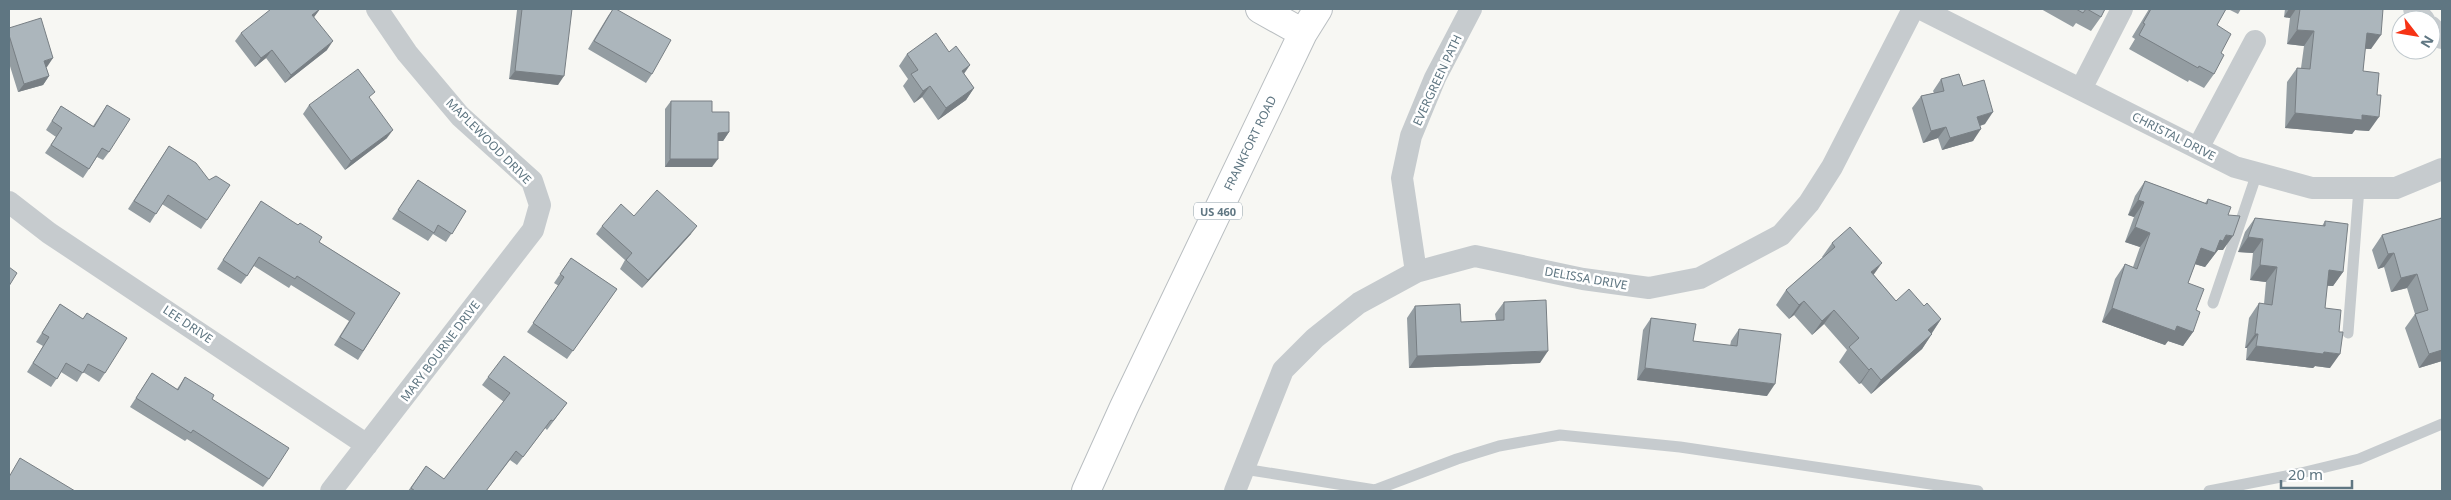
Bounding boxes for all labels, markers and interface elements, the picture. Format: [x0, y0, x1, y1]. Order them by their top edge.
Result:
north arrow [2391, 10, 2441, 60]
street label: EVERGREEN PATH [1408, 32, 1466, 128]
text: N [2416, 32, 2439, 52]
street label: FRANKFORT ROAD [1220, 92, 1280, 193]
street label: MAPLEWOOD DRIVE [442, 94, 536, 188]
street label: CHRISTAL DRIVE [2129, 108, 2219, 164]
road number: US 460 [1194, 202, 1242, 220]
street label: DELISSA DRIVE [1543, 262, 1629, 294]
street label: MARY BOURNE DRIVE [396, 297, 484, 405]
street label: LEE DRIVE [160, 301, 216, 347]
scale bar [2281, 458, 2352, 490]
text: 20 m [2288, 464, 2323, 484]

